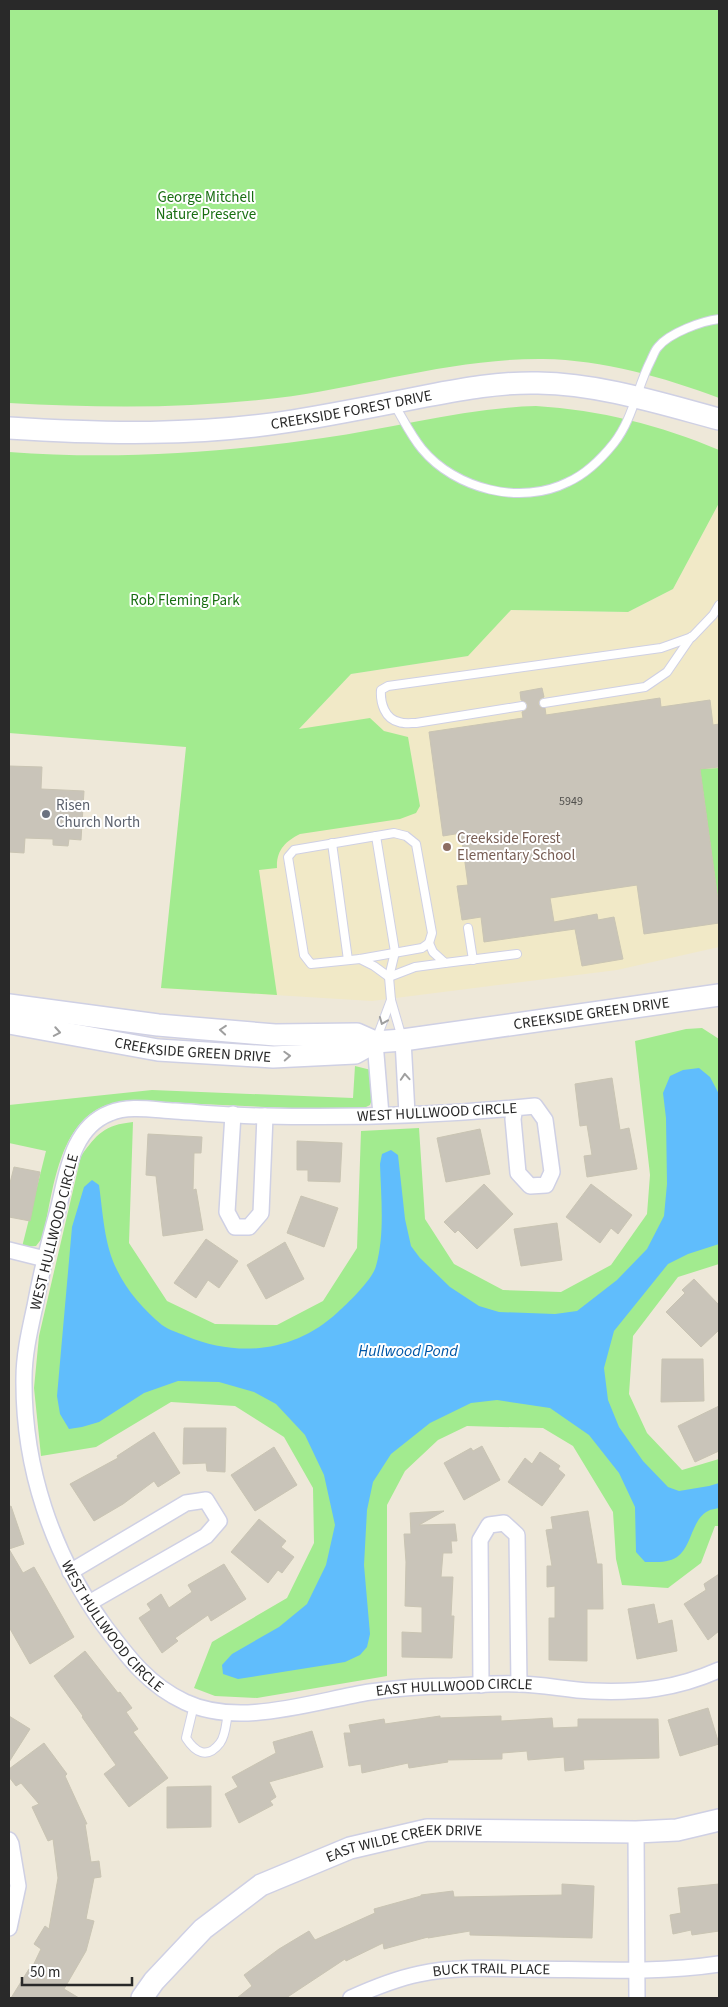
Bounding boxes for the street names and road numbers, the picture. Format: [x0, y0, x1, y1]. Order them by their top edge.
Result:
street label: CREEKSIDE FOREST DRIVE [269, 385, 434, 435]
street label: CREEKSIDE GREEN DRIVE [512, 992, 671, 1035]
street label: CREEKSIDE GREEN DRIVE [113, 1032, 272, 1068]
street label: WEST HULLWOOD CIRCLE [356, 1098, 518, 1127]
street label: WEST HULLWOOD CIRCLE [25, 1152, 84, 1312]
street label: WEST HULLWOOD CIRCLE [56, 1557, 168, 1697]
street label: EAST HULLWOOD CIRCLE [375, 1674, 533, 1702]
street label: EAST WILDE CREEK DRIVE [323, 1820, 483, 1868]
street label: BUCK TRAIL PLACE [431, 1958, 550, 1982]

